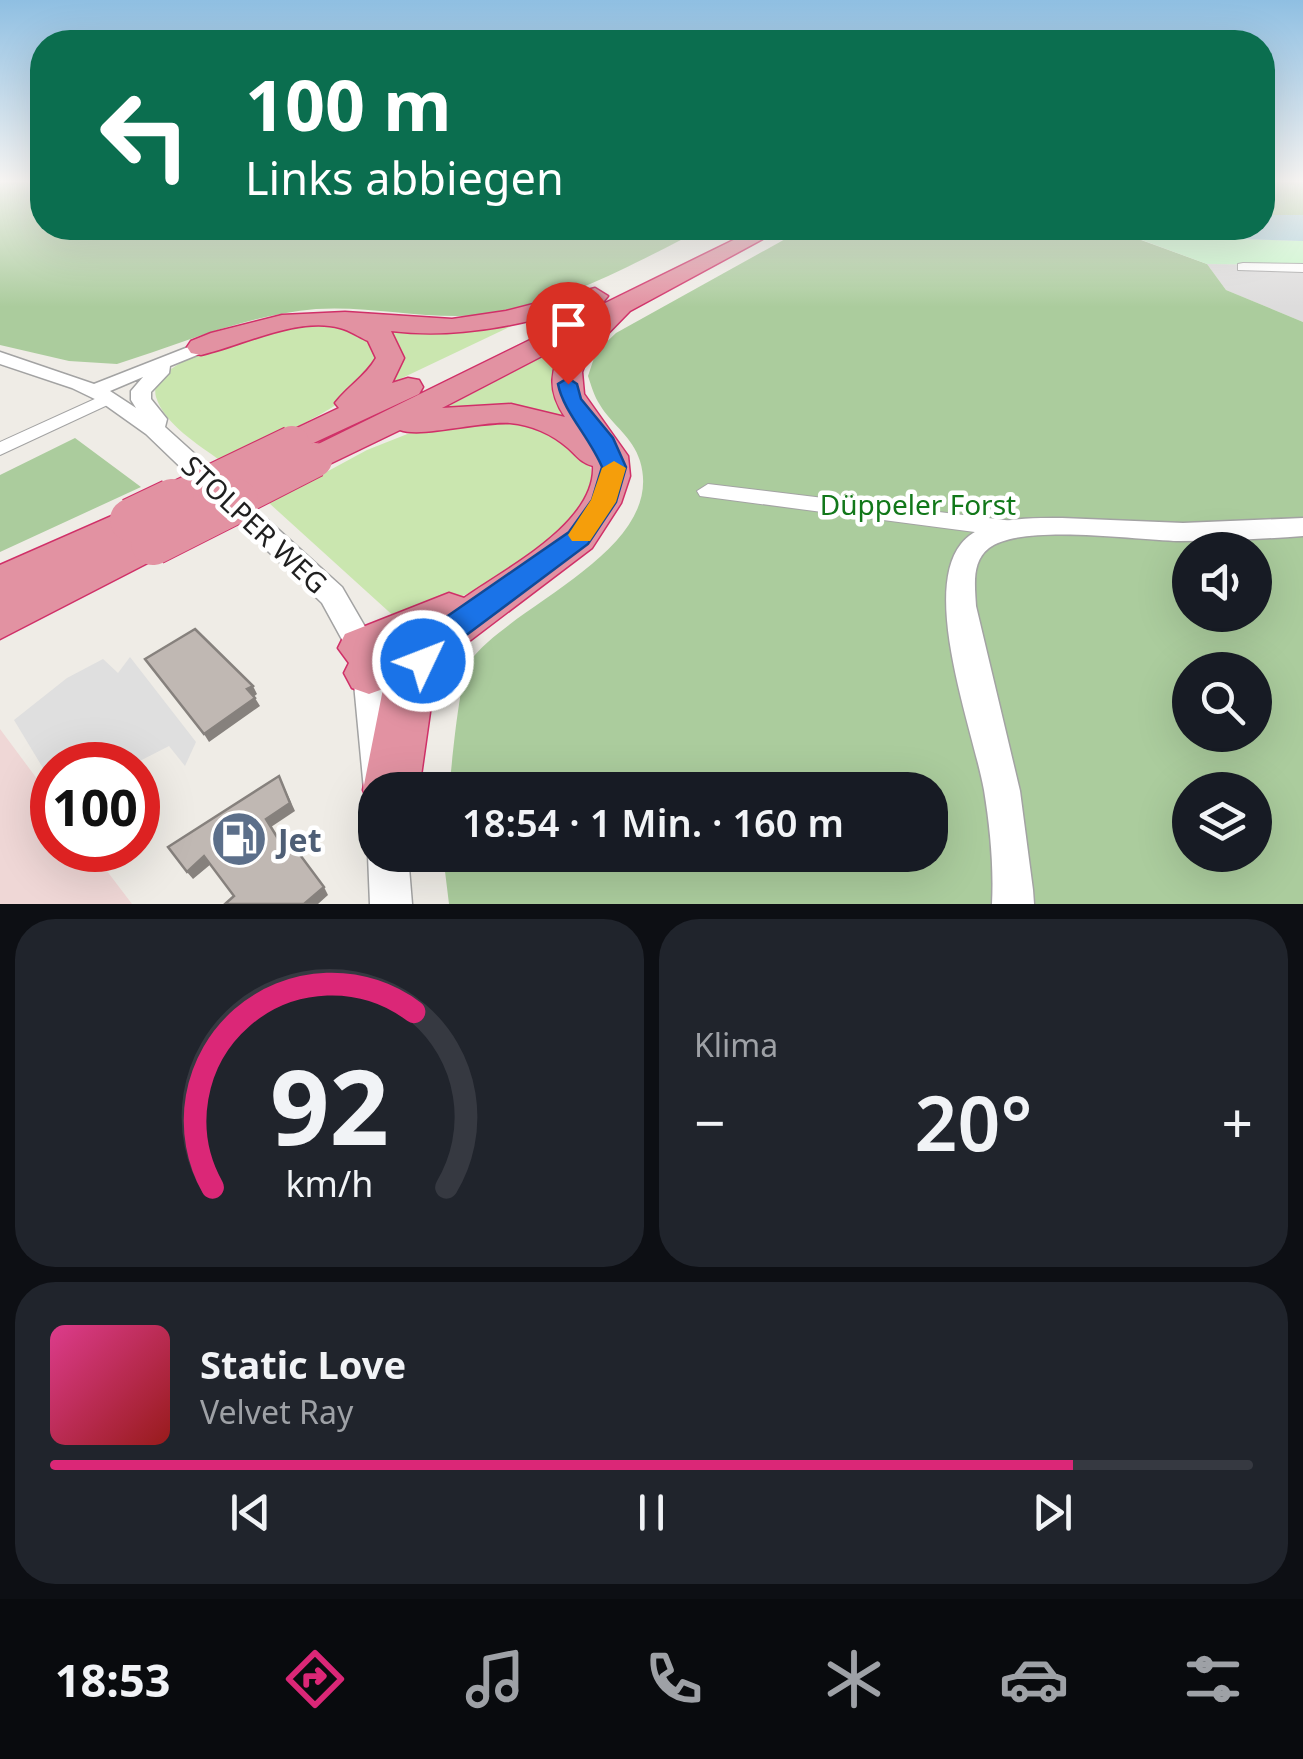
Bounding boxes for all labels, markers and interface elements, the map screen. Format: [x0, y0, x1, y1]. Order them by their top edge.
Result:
text: 100 m [245, 56, 452, 152]
icon: left [80, 70, 210, 200]
text: Links abbiegen [245, 147, 564, 208]
pin [526, 282, 611, 385]
icon: arrive [541, 297, 596, 352]
street label: STOLPER WEG [174, 447, 336, 601]
park label: Düppeler Forst [820, 485, 1016, 523]
map controls [1172, 532, 1272, 872]
button: sound [1172, 532, 1272, 632]
position arrow [371, 609, 475, 713]
button: search [1172, 652, 1272, 752]
speed limit sign: 100 [30, 742, 160, 872]
button: layers [1172, 772, 1272, 872]
text: 18:54 · 1 Min. · 160 m [462, 796, 844, 848]
fuel station icon: Jet [209, 809, 269, 869]
place label: Jet [275, 818, 322, 861]
text: Klima [694, 1023, 778, 1066]
text: 92 [270, 1034, 389, 1175]
text: 20° [915, 1071, 1032, 1173]
text: − [694, 1084, 725, 1159]
text: + [1222, 1084, 1253, 1159]
text: km/h [286, 1159, 373, 1207]
text: Static Love [200, 1338, 406, 1390]
text: Velvet Ray [200, 1390, 353, 1433]
icon: previous [223, 1485, 278, 1540]
icon: pause [624, 1485, 679, 1540]
icon: next [1025, 1485, 1080, 1540]
icon: directions [280, 1644, 350, 1714]
icon: music [460, 1644, 530, 1714]
icon: phone [639, 1644, 709, 1714]
icon: climate [819, 1644, 889, 1714]
icon: car [999, 1644, 1069, 1714]
icon: filters [1178, 1644, 1248, 1714]
text: 18:53 [55, 1649, 170, 1710]

